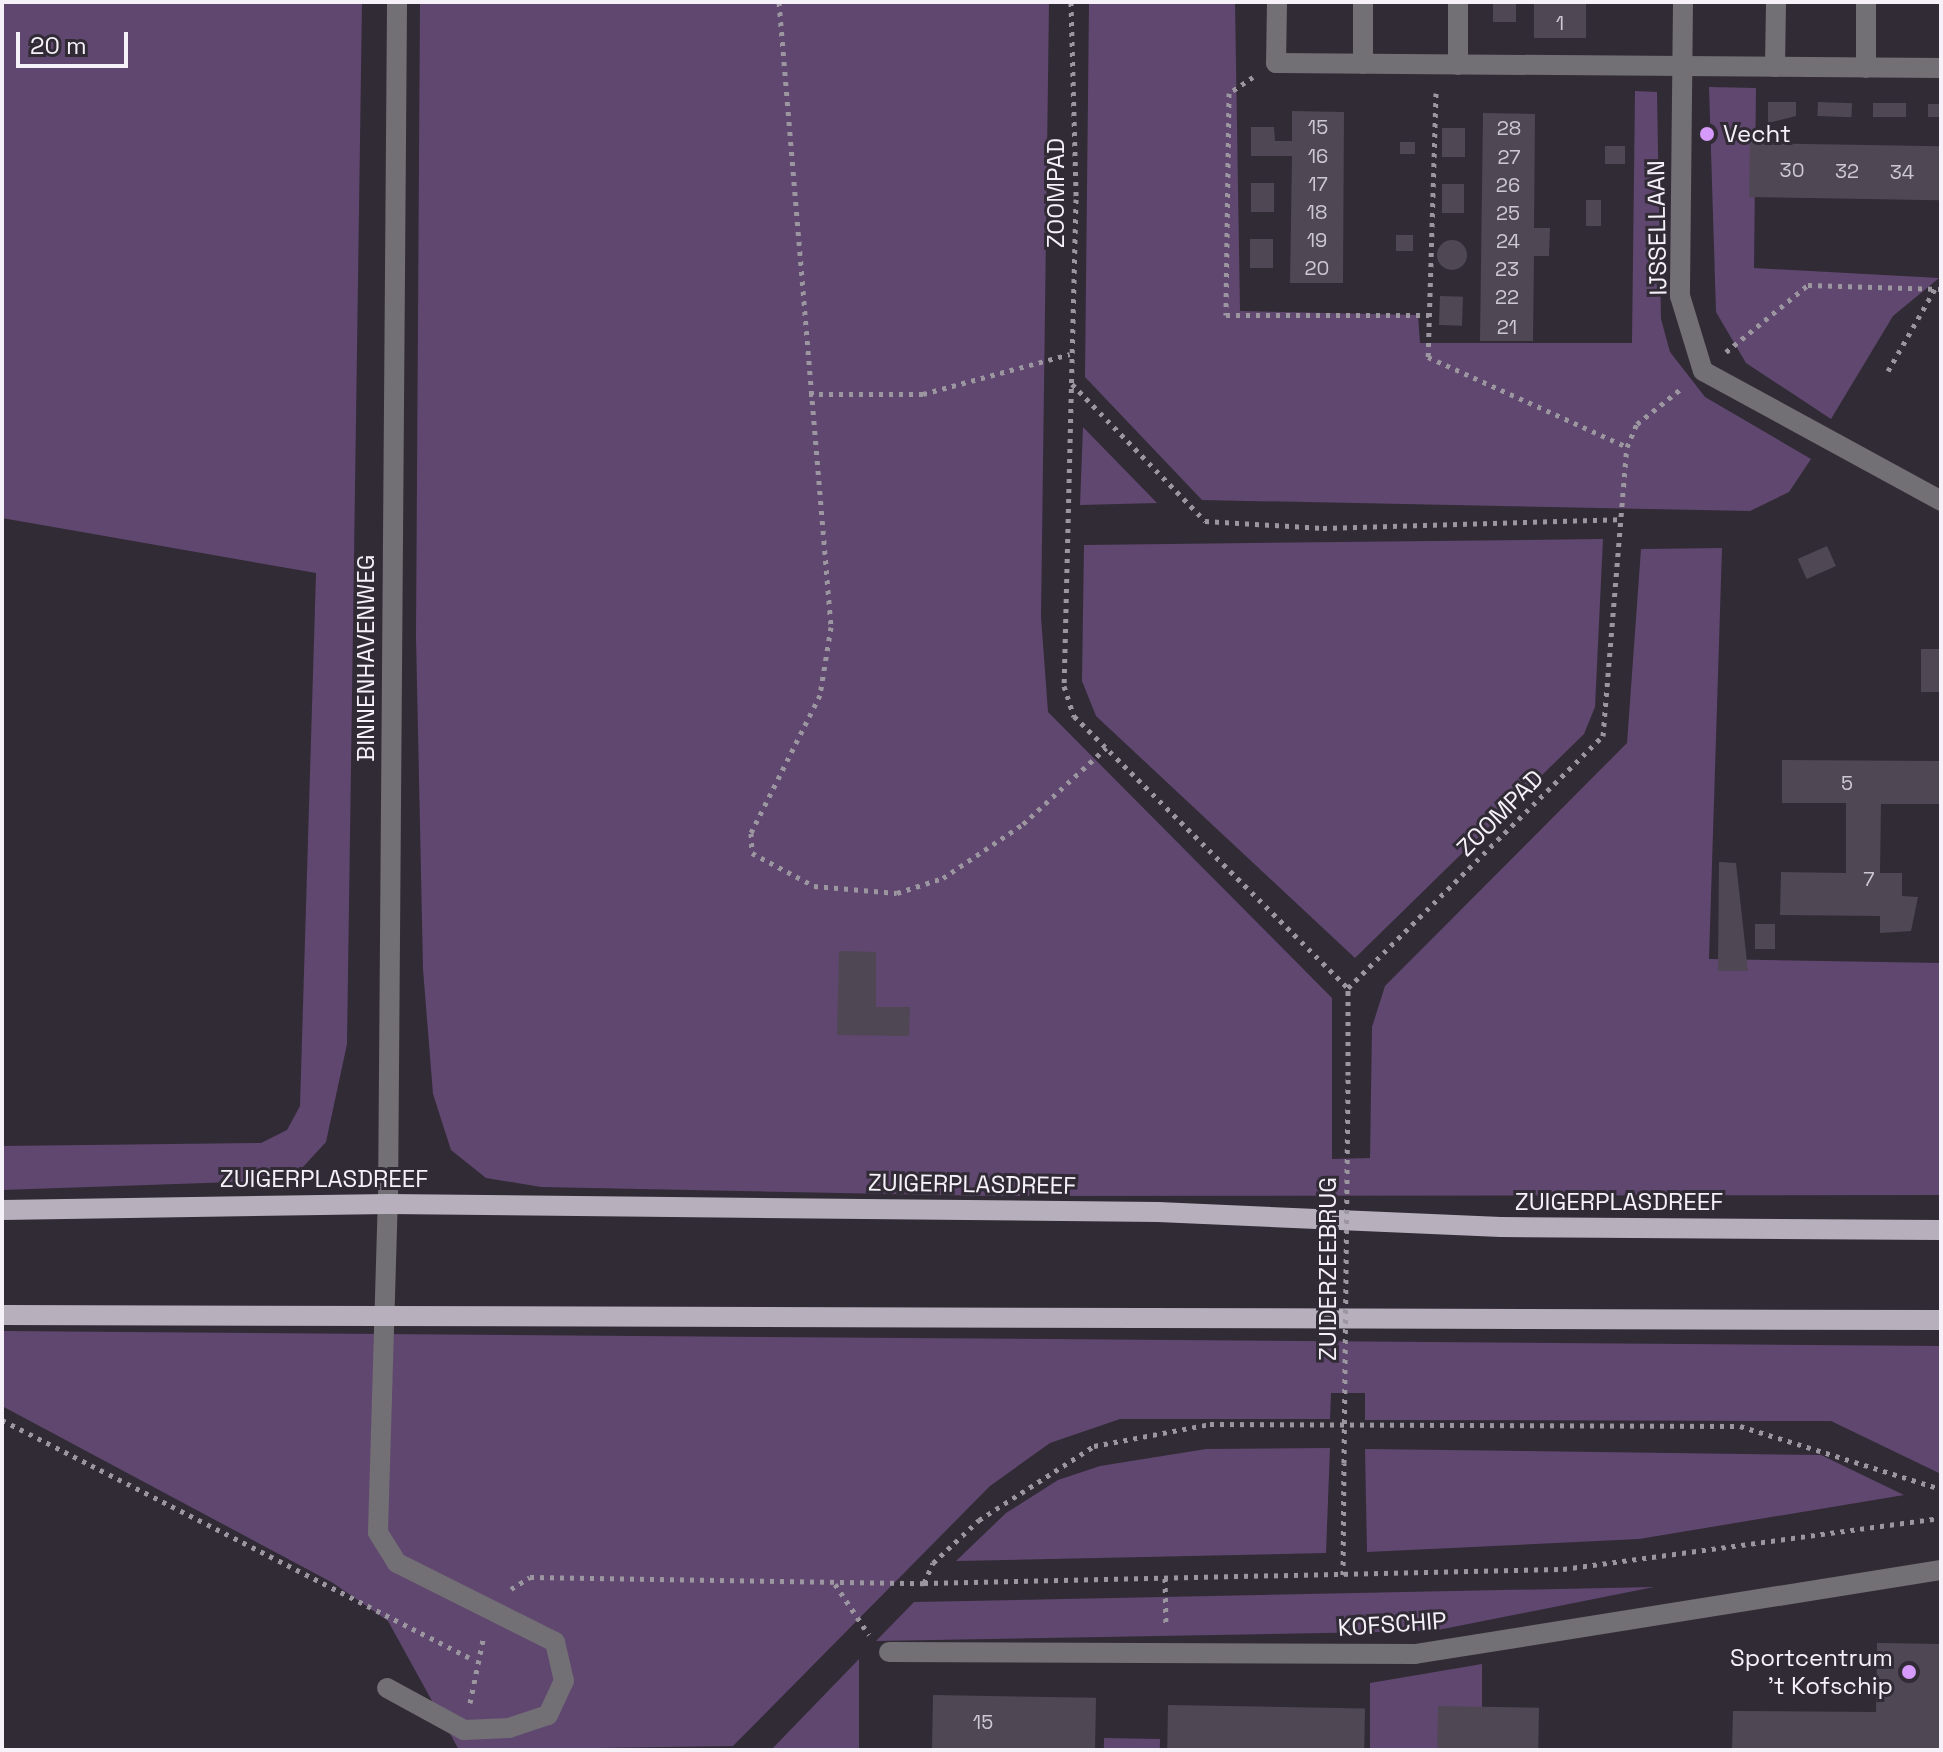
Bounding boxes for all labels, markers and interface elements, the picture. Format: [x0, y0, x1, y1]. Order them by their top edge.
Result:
house number: 1 [1556, 11, 1564, 35]
scale bar [20, 16, 132, 66]
text: 20 m [30, 30, 87, 61]
house number: 15 [1308, 115, 1328, 139]
house number: 28 [1497, 116, 1521, 140]
place label: Vecht [1723, 120, 1791, 148]
marker: Vecht [1698, 125, 1716, 143]
street label: ZOOMPAD [1042, 138, 1070, 248]
house number: 16 [1308, 144, 1328, 168]
house number: 27 [1497, 145, 1521, 169]
house number: 30 [1780, 158, 1804, 182]
house number: 32 [1835, 159, 1859, 183]
street label: IJSSELLAAN [1641, 160, 1673, 296]
house number: 34 [1890, 160, 1914, 184]
house number: 17 [1308, 172, 1328, 196]
house number: 26 [1496, 173, 1520, 197]
house number: 18 [1307, 200, 1327, 224]
house number: 25 [1496, 201, 1520, 225]
house number: 19 [1307, 228, 1327, 252]
house number: 24 [1496, 229, 1520, 253]
house number: 20 [1305, 256, 1329, 280]
house number: 23 [1495, 257, 1519, 281]
house number: 22 [1495, 285, 1519, 309]
house number: 21 [1497, 315, 1517, 339]
street label: BINNENHAVENWEG [352, 554, 380, 762]
street label: ZOOMPAD [1451, 764, 1549, 862]
house number: 5 [1841, 771, 1853, 795]
house number: 7 [1863, 867, 1875, 891]
street label: ZUIGERPLASDREEF [220, 1165, 428, 1193]
street label: ZUIGERPLASDREEF [868, 1168, 1076, 1200]
street label: ZUIDERZEEBRUG [1314, 1177, 1342, 1361]
street label: ZUIGERPLASDREEF [1515, 1188, 1723, 1216]
street label: KOFSCHIP [1337, 1606, 1447, 1642]
place label: Sportcentrum 't Kofschip [1730, 1644, 1893, 1700]
marker: Sportcentrum 't Kofschip [1900, 1663, 1918, 1681]
house number: 15 [973, 1710, 993, 1734]

